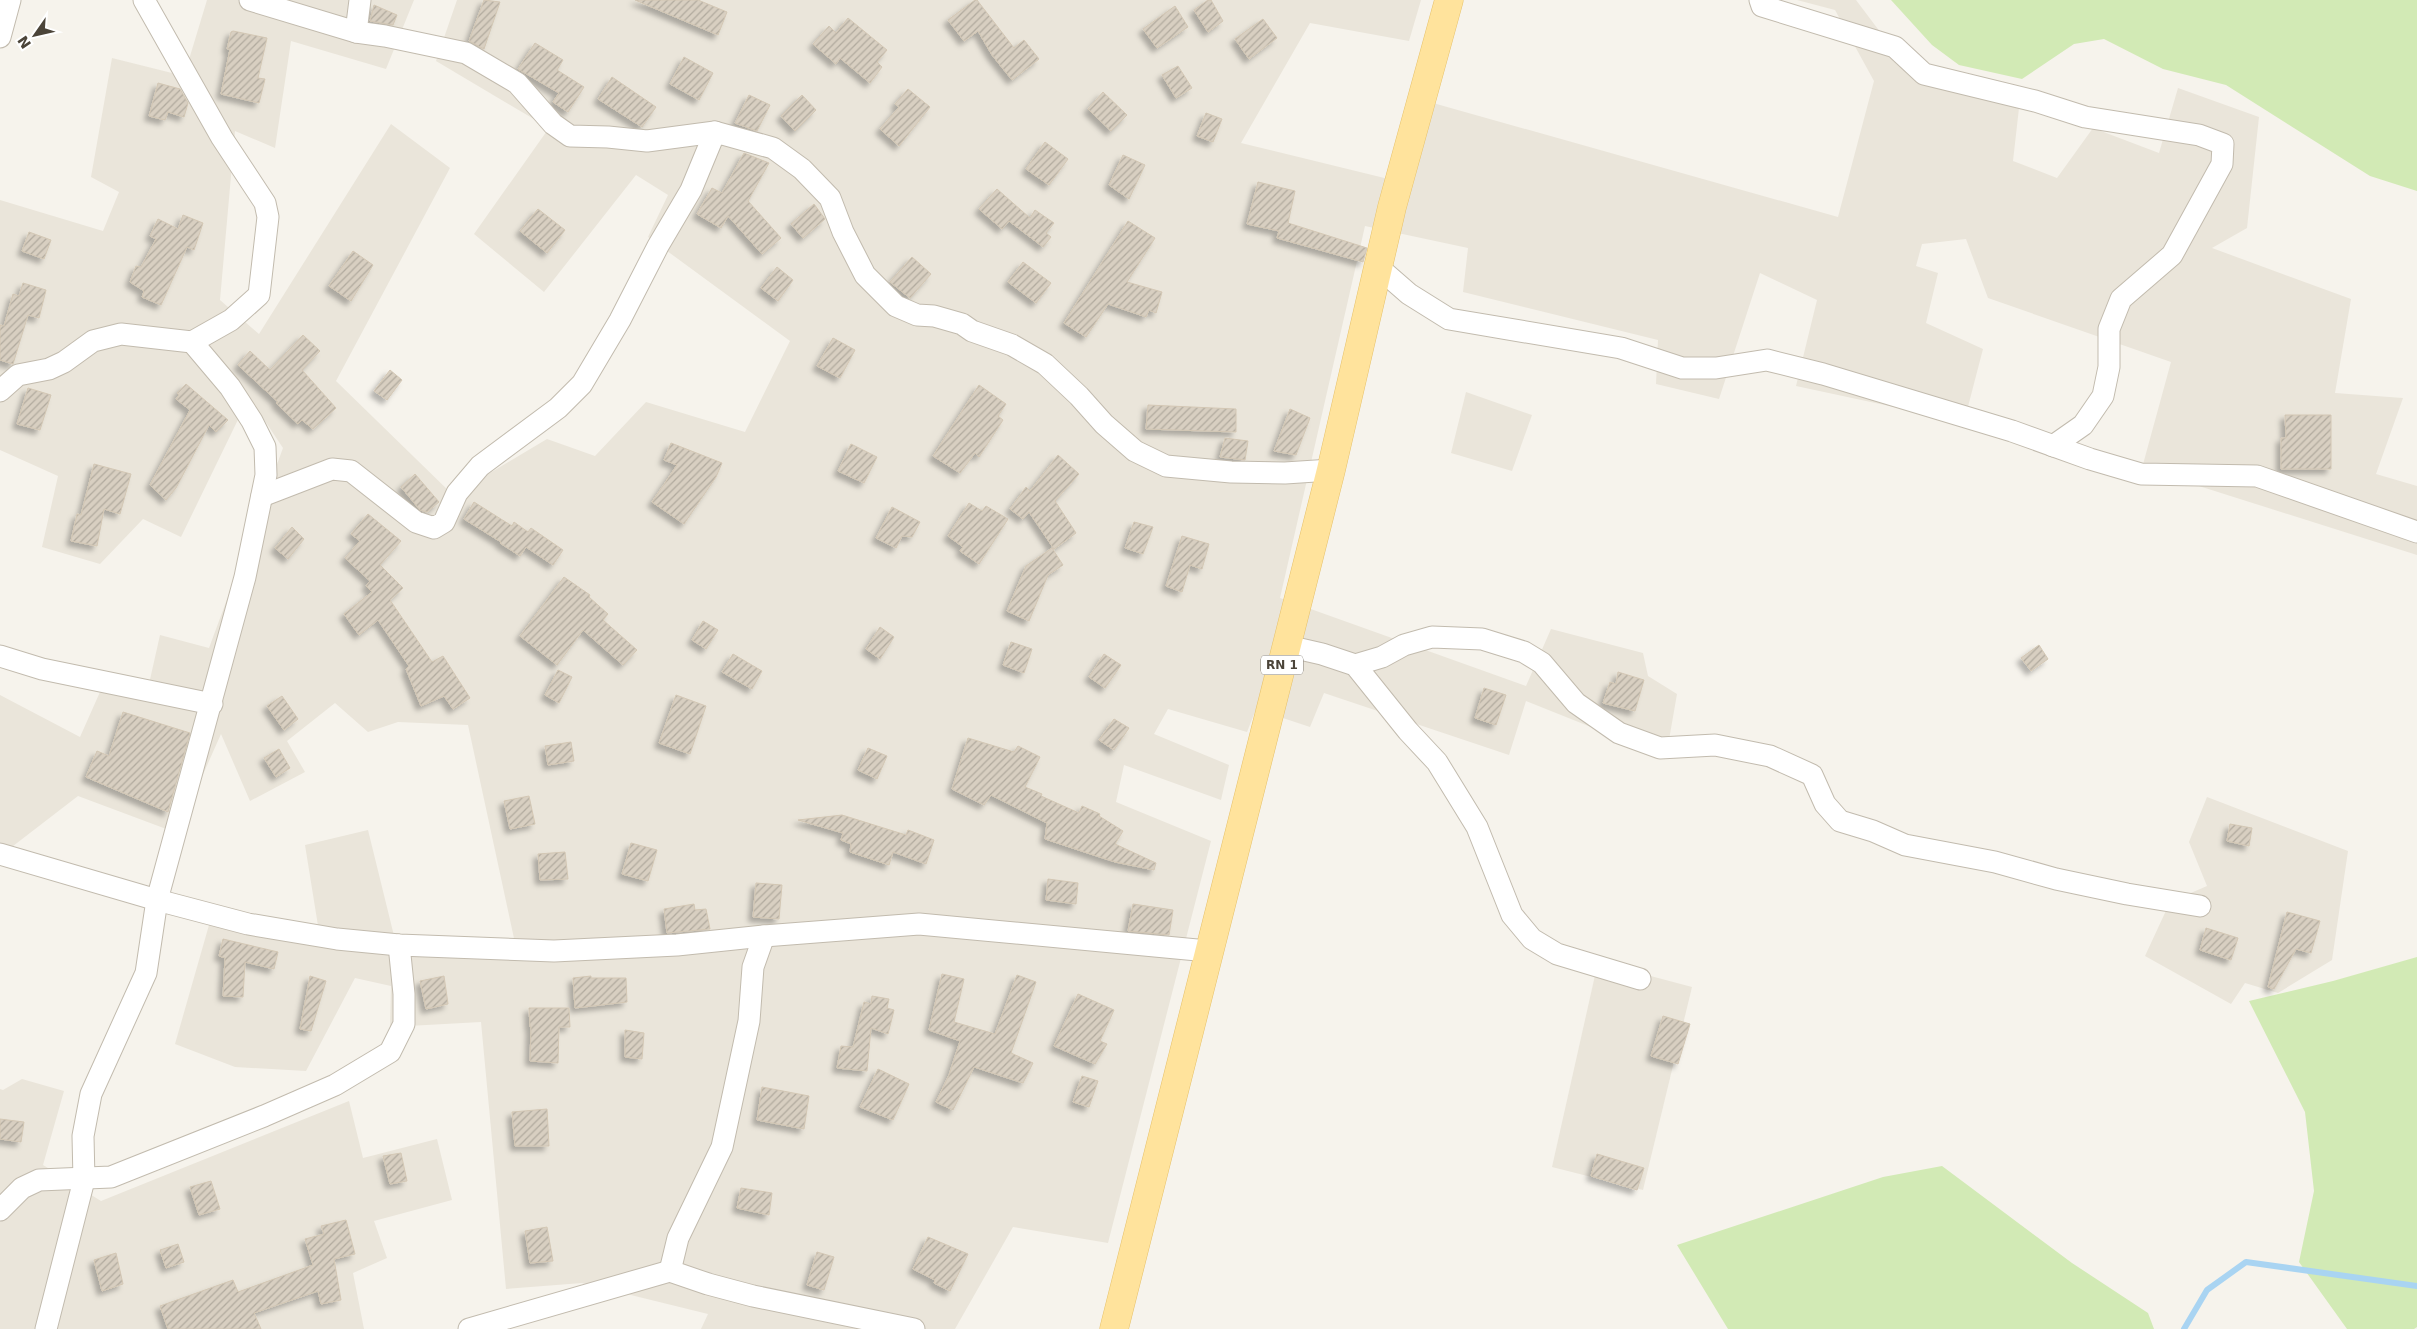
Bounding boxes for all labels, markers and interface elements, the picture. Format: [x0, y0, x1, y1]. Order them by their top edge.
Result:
north arrow [10, 10, 60, 60]
text: N [14, 33, 34, 52]
road number: RN 1 [1261, 656, 1303, 674]

